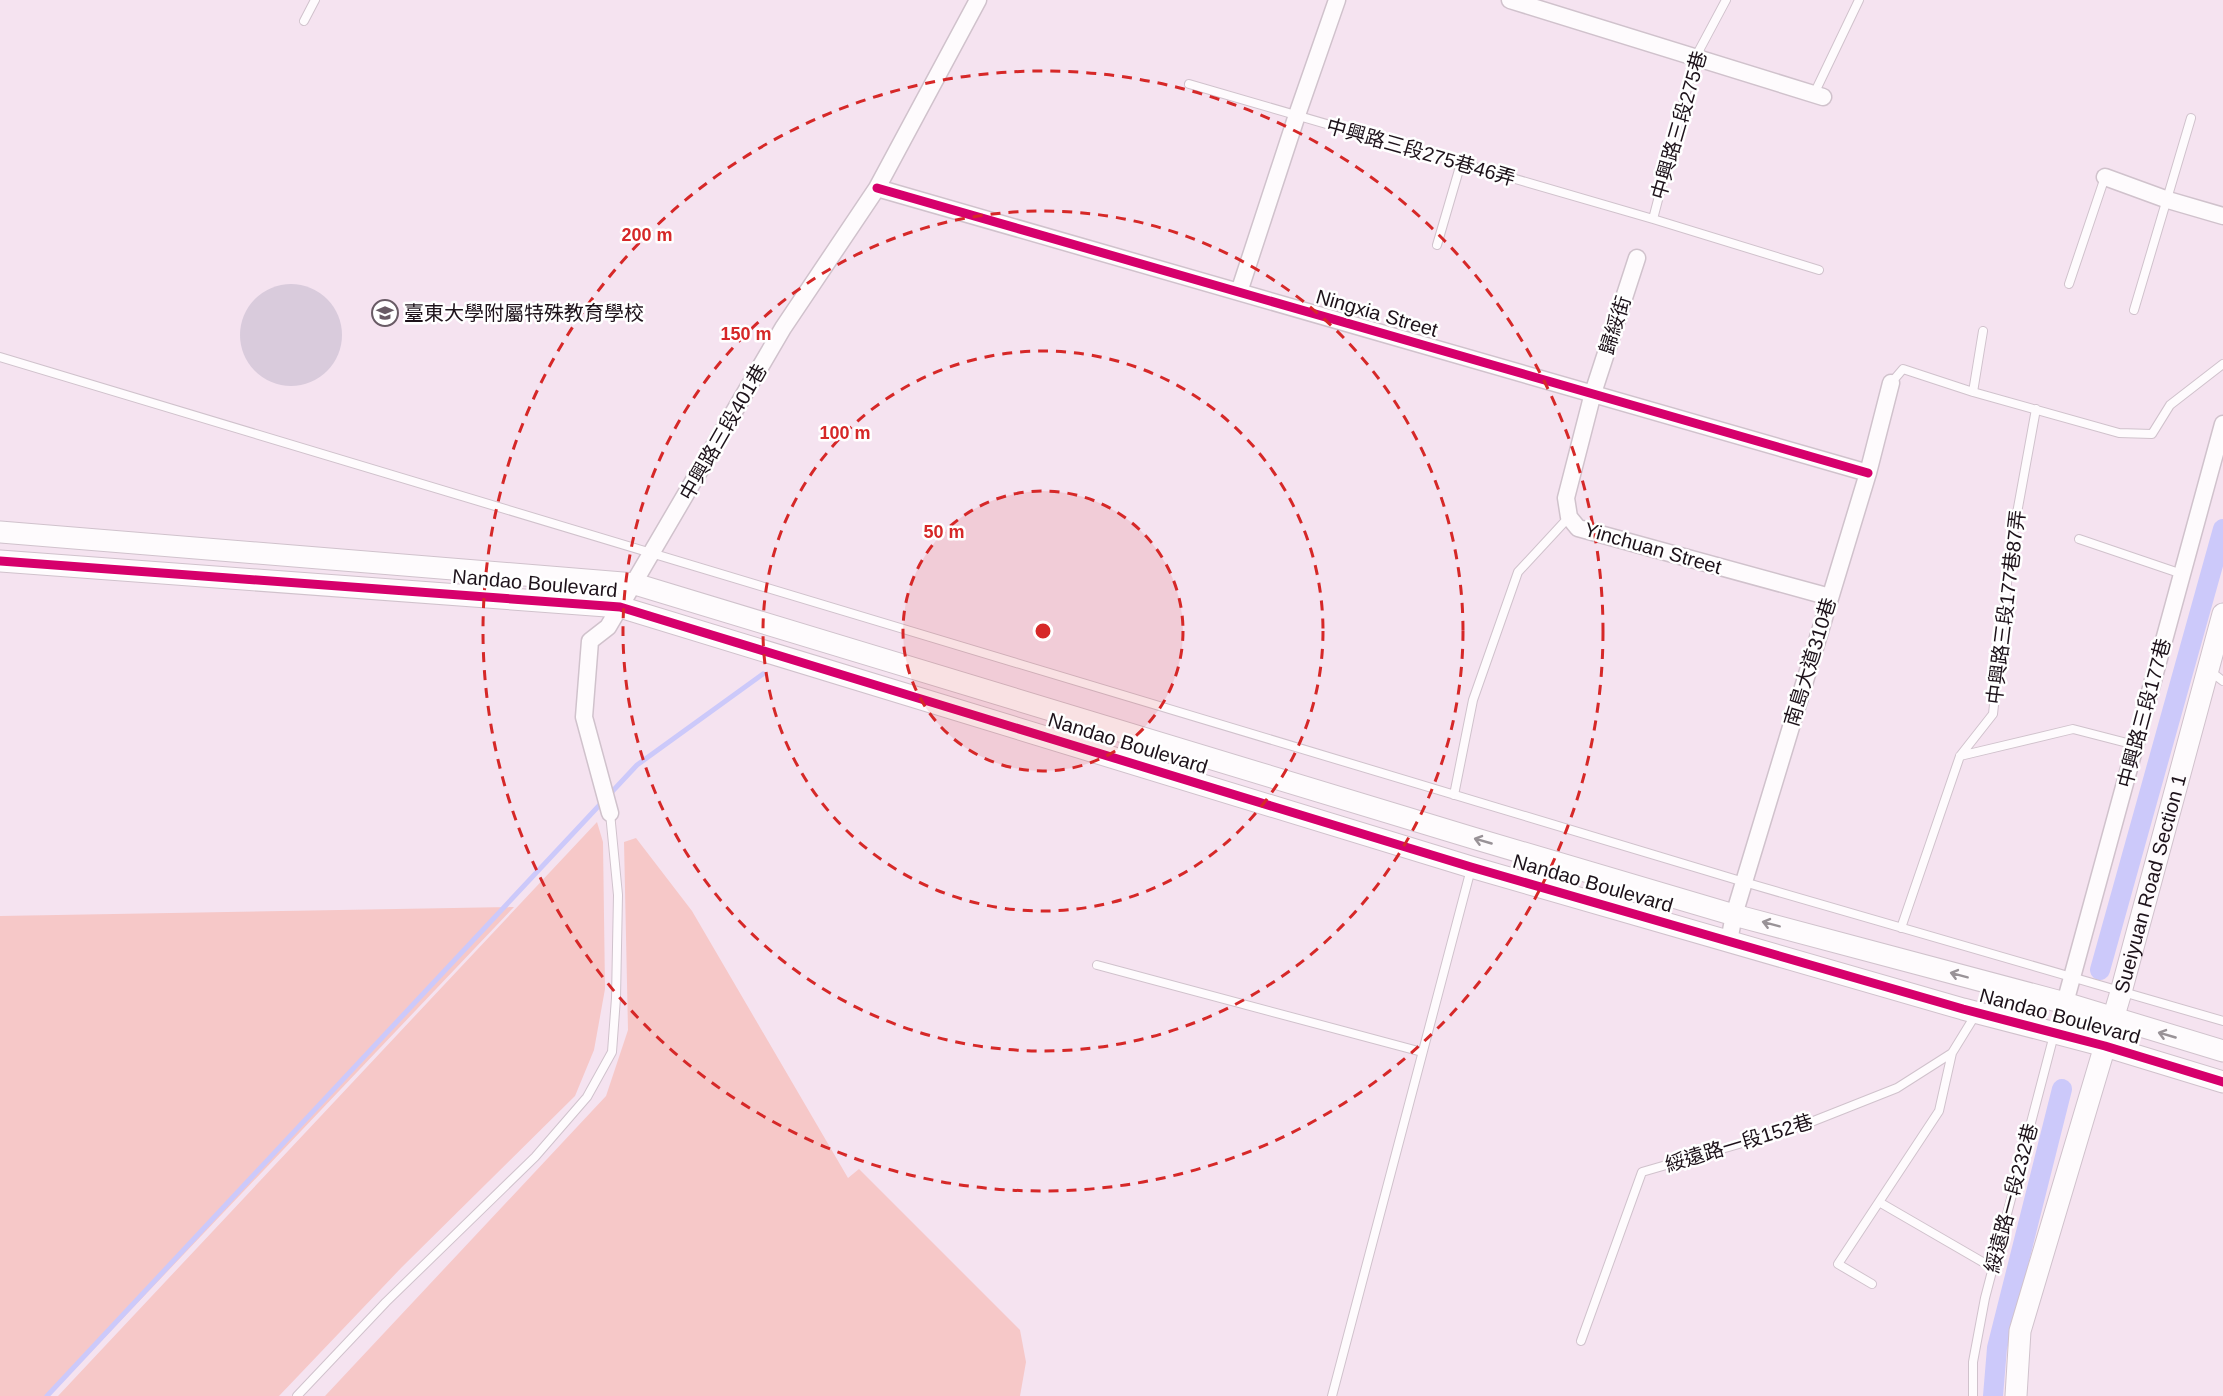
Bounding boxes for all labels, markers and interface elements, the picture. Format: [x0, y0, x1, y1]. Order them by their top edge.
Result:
street label: 中興路三段275巷 [1647, 48, 1711, 202]
street label: 中興路三段275巷46弄 [1324, 114, 1518, 190]
text: 200 m [621, 225, 673, 245]
street label: Ningxia Street [1314, 285, 1441, 341]
street label: 歸綏街 [1595, 293, 1635, 357]
school or university icon: 臺東大學附屬特殊教育學校 [370, 298, 400, 328]
place label: 臺東大學附屬特殊教育學校 [404, 302, 644, 324]
text: 150 m [720, 324, 772, 344]
street label: 中興路三段401巷 [675, 360, 771, 504]
text: 100 m [819, 423, 871, 443]
street label: 中興路三段177巷87弄 [1983, 509, 2029, 705]
street label: Yinchuan Street [1582, 518, 1724, 578]
text: 50 m [923, 522, 965, 542]
street label: Nandao Boulevard [452, 565, 618, 601]
street label: 南島大道310巷 [1780, 595, 1840, 729]
centre of rings [1033, 621, 1053, 641]
street label: 中興路三段177巷 [2114, 636, 2174, 790]
street label: Nandao Boulevard [1046, 708, 1210, 778]
street label: Sueiyuan Road Section 1 [2110, 772, 2190, 996]
one-way arrow [1474, 835, 1493, 846]
street label: Nandao Boulevard [1510, 850, 1676, 916]
one-way arrow [1762, 918, 1781, 930]
one-way arrow [1950, 968, 1969, 980]
street label: Nandao Boulevard [1977, 984, 2143, 1048]
one-way arrow [2158, 1029, 2177, 1040]
street label: 綏遠路一段152巷 [1662, 1110, 1816, 1176]
street label: 綏遠路一段232巷 [1981, 1121, 2041, 1275]

